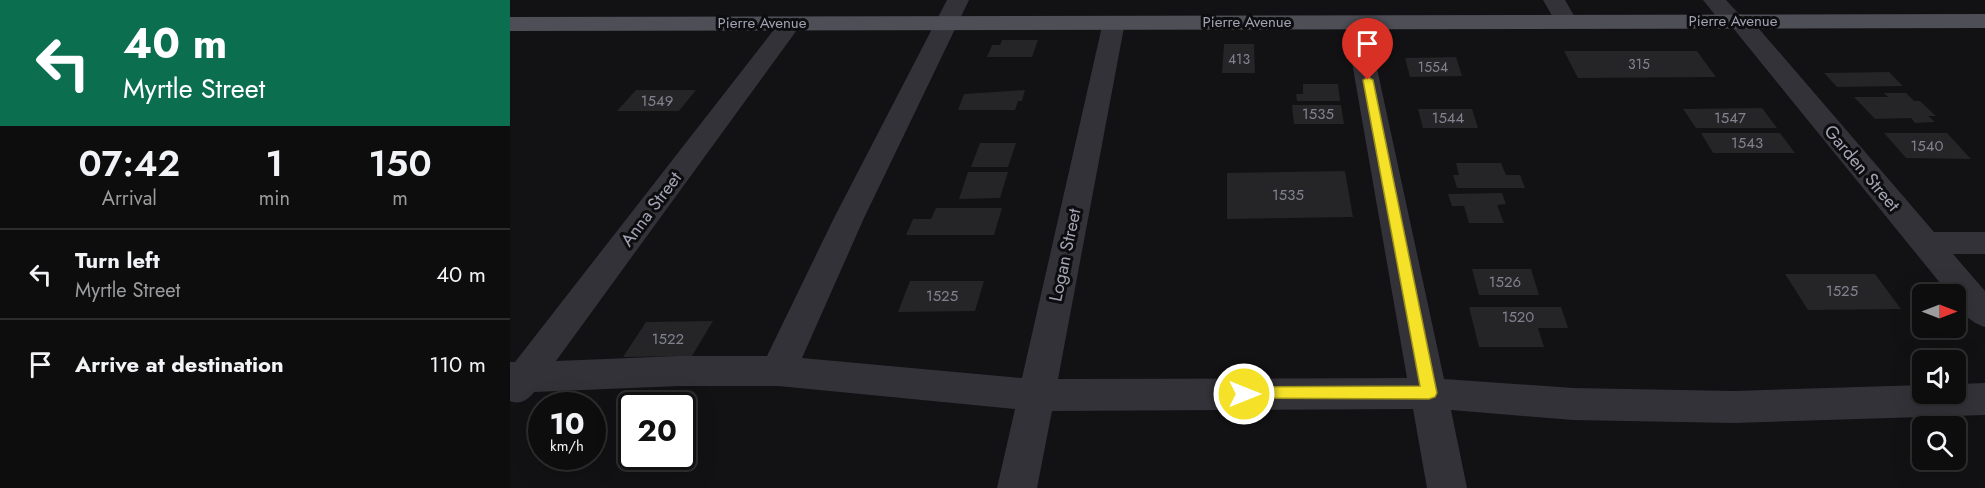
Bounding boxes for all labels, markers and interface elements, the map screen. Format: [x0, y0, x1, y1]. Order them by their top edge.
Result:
street label: Pierre Avenue [1689, 10, 1778, 32]
street label: Pierre Avenue [1203, 11, 1292, 33]
street label: Pierre Avenue [718, 12, 807, 34]
text: 40 m [123, 13, 227, 74]
pin [1342, 18, 1393, 80]
icon: left [24, 24, 102, 102]
icon: arrive [1351, 27, 1384, 60]
house number: 413 [1228, 49, 1250, 69]
house number: 315 [1628, 54, 1650, 74]
house number: 1554 [1418, 57, 1448, 77]
text: Myrtle Street [123, 69, 265, 108]
house number: 1549 [641, 90, 673, 112]
house number: 1535 [1302, 103, 1334, 125]
house number: 1544 [1432, 107, 1465, 129]
house number: 1547 [1714, 107, 1746, 129]
street label: Garden Street [1818, 119, 1906, 218]
house number: 1543 [1731, 132, 1763, 154]
house number: 1540 [1911, 135, 1943, 157]
text: 07:42 [78, 137, 180, 189]
text: 1 [265, 137, 283, 189]
text: 150 [368, 137, 432, 189]
street label: Anna Street [614, 166, 688, 252]
text: Arrival [102, 184, 157, 213]
text: min [259, 184, 290, 213]
text: m [392, 184, 408, 213]
house number: 1535 [1272, 184, 1304, 206]
street label: Logan Street [1042, 205, 1088, 304]
text: Turn left [75, 244, 160, 276]
icon: left [24, 258, 57, 291]
text: 40 m [436, 258, 486, 290]
house number: 1526 [1489, 271, 1521, 293]
text: Myrtle Street [75, 276, 180, 305]
house number: 1525 [1826, 280, 1858, 302]
north arrow [1912, 284, 1966, 338]
map controls [1912, 284, 1966, 470]
house number: 1525 [926, 285, 958, 307]
house number: 1520 [1502, 306, 1534, 328]
house number: 1522 [652, 328, 684, 350]
icon: arrive [24, 348, 57, 381]
text: Arrive at destination [75, 348, 284, 380]
text: 110 m [429, 348, 486, 380]
button: sound [1912, 350, 1966, 404]
position arrow [1212, 362, 1276, 426]
speed limit sign: 20 [618, 392, 696, 470]
text: 10 [549, 402, 585, 445]
button: search [1912, 416, 1966, 470]
text: km/h [550, 435, 584, 457]

